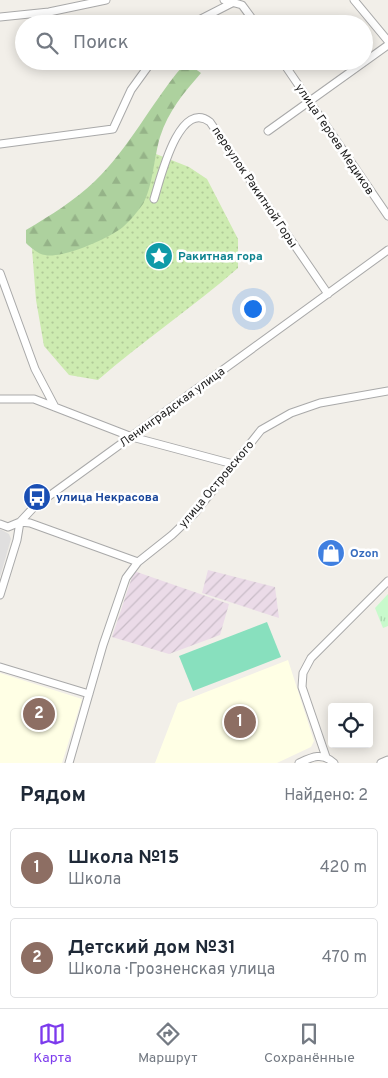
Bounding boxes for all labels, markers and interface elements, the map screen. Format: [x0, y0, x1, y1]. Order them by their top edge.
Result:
search box [15, 15, 373, 70]
icon: search [33, 29, 61, 57]
text: Поиск [73, 31, 129, 55]
street label: улица Героев Медиков [291, 81, 377, 198]
street label: переулок Ракитной Горы [208, 124, 301, 251]
place icon: Ракитная гора [144, 241, 174, 271]
place label: Ракитная гора [178, 249, 263, 265]
your location [240, 296, 266, 322]
street label: Ленинградская улица [117, 364, 229, 452]
street label: улица Островского [175, 437, 258, 532]
bus stop icon: улица Некрасова [22, 482, 52, 512]
place label: улица Некрасова [56, 490, 159, 506]
shop icon: Ozon [316, 538, 346, 568]
place label: Ozon [350, 546, 379, 562]
pin: 2 [23, 695, 55, 733]
pin: 1 [224, 703, 256, 741]
map controls [328, 703, 373, 748]
button: locate [328, 703, 373, 748]
text: Рядом [20, 782, 86, 809]
text: Найдено: 2 [284, 786, 368, 806]
text: Школа №15 [68, 846, 179, 870]
text: 1 [34, 858, 40, 878]
text: 420 m [320, 858, 367, 878]
text: Школа [68, 870, 121, 890]
text: Детский дом №31 [68, 936, 236, 960]
text: 2 [32, 948, 42, 968]
text: 470 m [322, 948, 367, 968]
text: Школа · Грозненская улица [68, 960, 275, 980]
tab: Карта [33, 1020, 72, 1067]
tab: Маршрут [138, 1020, 198, 1067]
tab: Сохранённые [264, 1020, 355, 1067]

